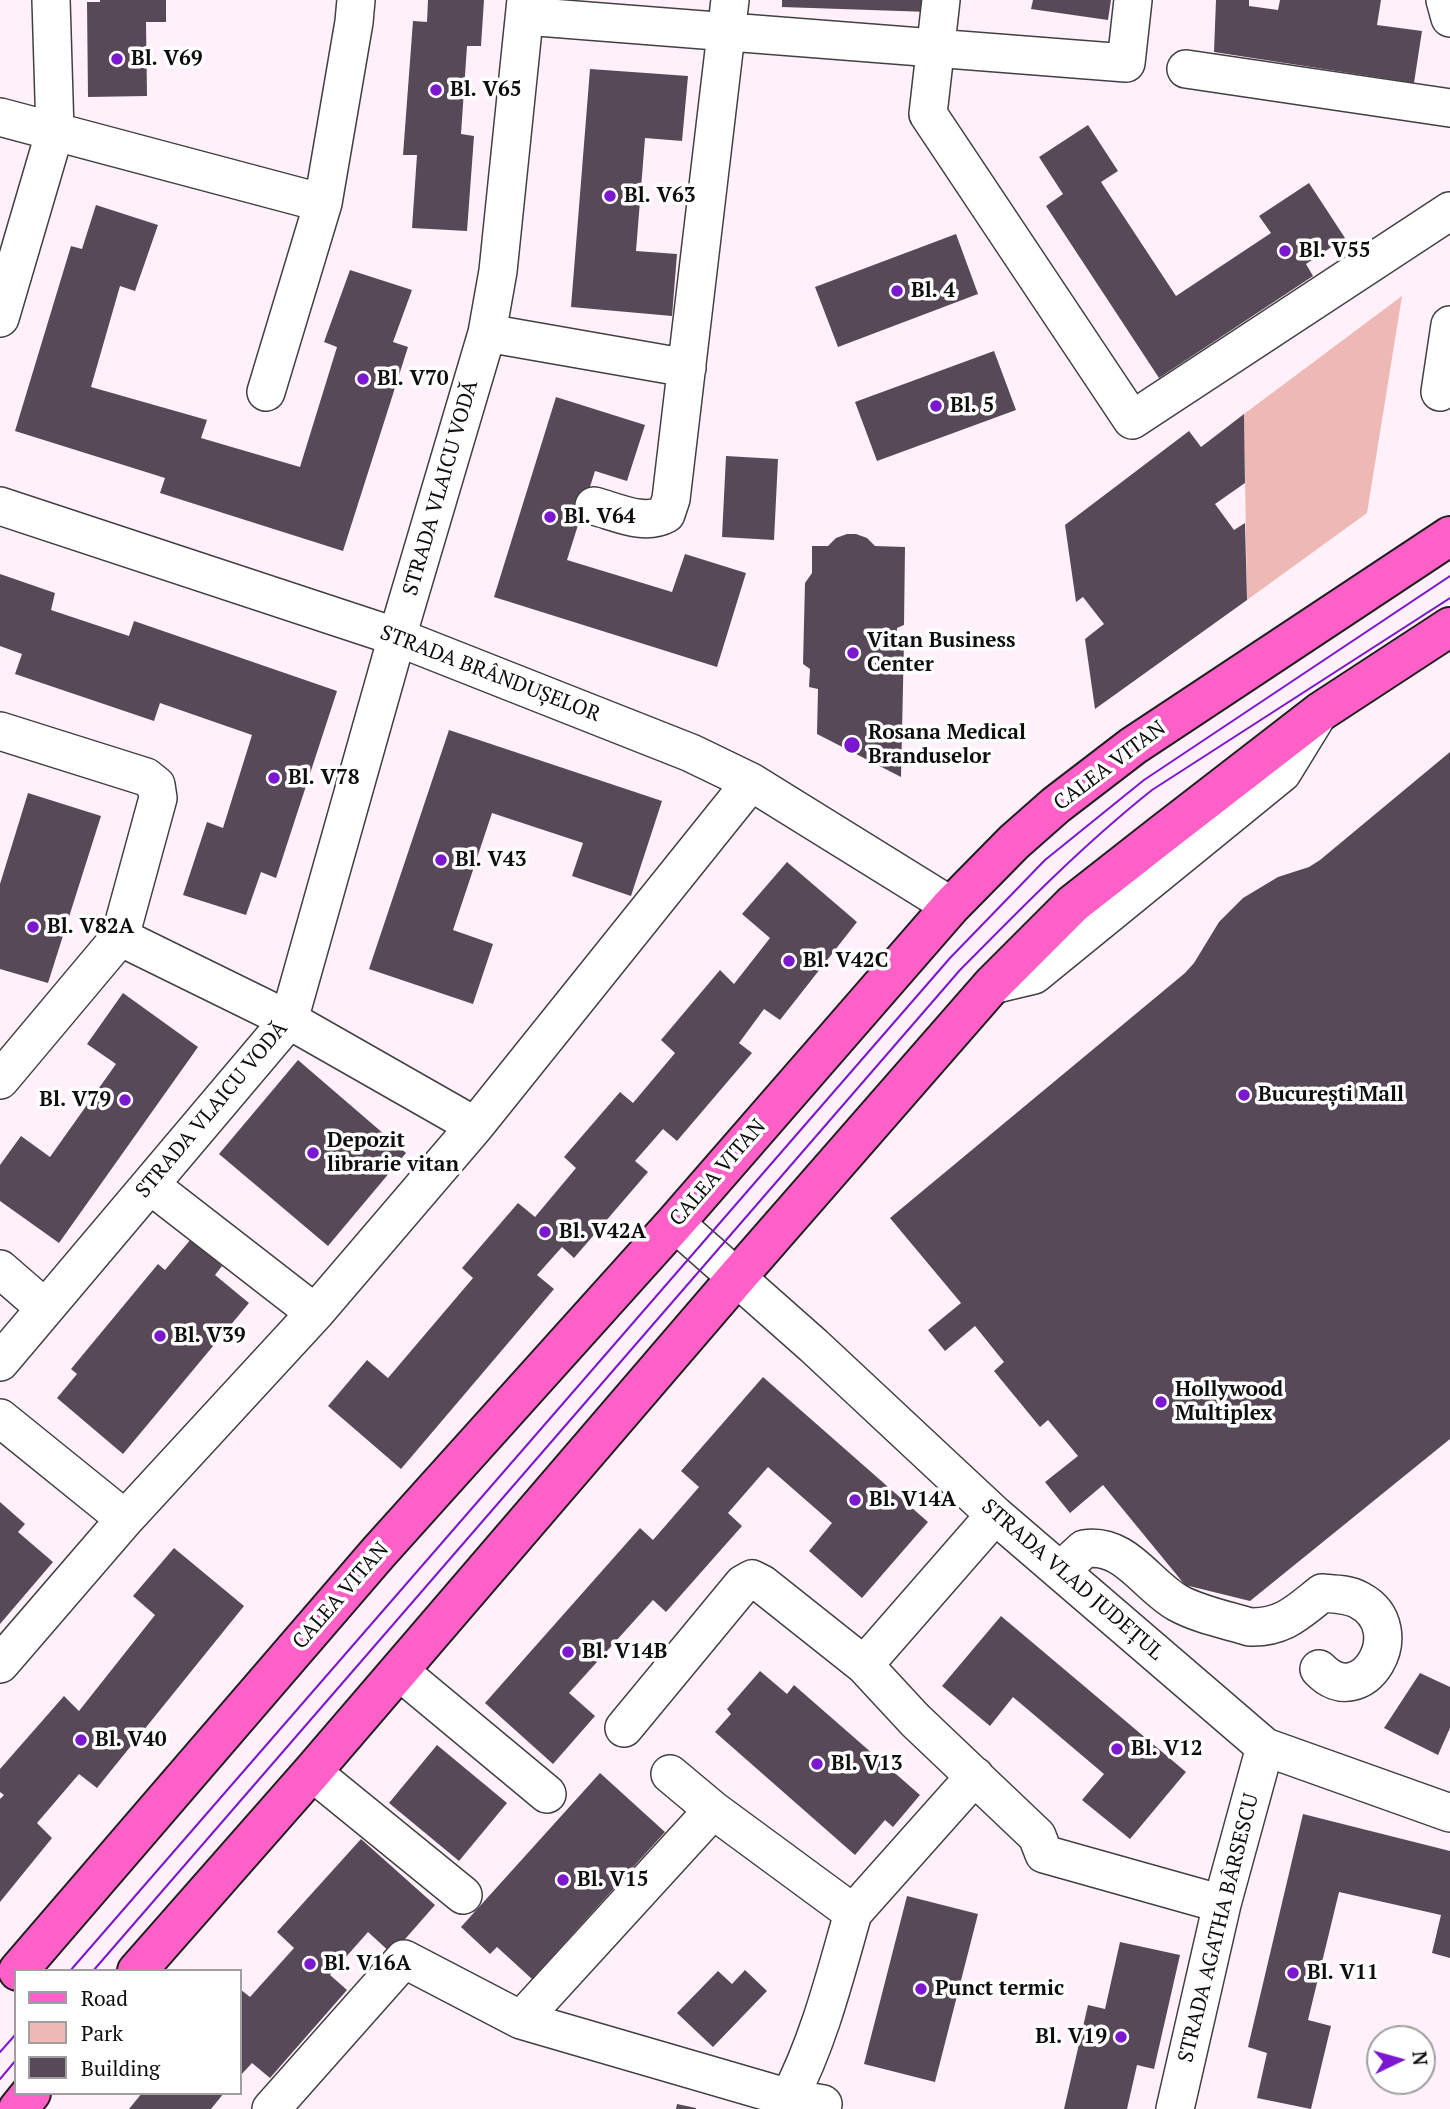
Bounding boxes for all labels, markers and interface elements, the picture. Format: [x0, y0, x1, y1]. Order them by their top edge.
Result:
place label: Bl. V69 [131, 46, 203, 72]
marker: Bl. V69 [109, 51, 125, 67]
place label: Bl. V65 [450, 77, 522, 103]
marker: Bl. V65 [428, 82, 444, 98]
place label: Bl. V63 [624, 183, 696, 209]
marker: Bl. V63 [602, 188, 618, 204]
place label: Bl. V55 [1299, 238, 1371, 264]
marker: Bl. V55 [1277, 243, 1293, 259]
place label: Bl. 4 [911, 278, 955, 304]
marker: Bl. 4 [889, 283, 905, 299]
place label: Bl. V70 [377, 366, 449, 392]
marker: Bl. V70 [355, 371, 371, 387]
street label: STRADA VLAICU VODĂ [398, 378, 484, 598]
place label: Bl. 5 [950, 393, 994, 419]
marker: Bl. 5 [928, 398, 944, 414]
place label: Bl. V64 [564, 504, 636, 530]
marker: Bl. V64 [542, 509, 558, 525]
street label: STRADA BRÂNDUȘELOR [376, 620, 604, 728]
place label: Vitan Business Center [867, 628, 1016, 678]
marker: Vitan Business Center [845, 645, 861, 661]
street label: CALEA VITAN [1049, 716, 1171, 816]
place label: Rosana Medical Branduselor [868, 720, 1026, 770]
marker: Rosana Medical Branduselor [842, 735, 862, 755]
place label: Bl. V78 [288, 765, 360, 791]
marker: Bl. V78 [266, 770, 282, 786]
place label: Bl. V43 [455, 847, 527, 873]
marker: Bl. V43 [433, 852, 449, 868]
place label: Bl. V82A [47, 914, 134, 940]
marker: Bl. V82A [25, 919, 41, 935]
place label: Bl. V42C [803, 948, 888, 974]
marker: Bl. V42C [781, 953, 797, 969]
street label: STRADA VLAICU VODĂ [131, 1017, 293, 1203]
place label: București Mall [1258, 1082, 1404, 1108]
place label: Bl. V79 [39, 1087, 111, 1113]
marker: București Mall [1236, 1087, 1252, 1103]
marker: Bl. V79 [117, 1092, 133, 1108]
street label: CALEA VITAN [665, 1114, 771, 1232]
place label: Depozit librarie vitan [327, 1128, 459, 1178]
marker: Depozit librarie vitan [305, 1145, 321, 1161]
place label: Bl. V42A [559, 1219, 646, 1245]
marker: Bl. V42A [537, 1224, 553, 1240]
place label: Bl. V39 [174, 1323, 246, 1349]
marker: Bl. V39 [152, 1328, 168, 1344]
place label: Hollywood Multiplex [1175, 1377, 1283, 1427]
marker: Hollywood Multiplex [1153, 1394, 1169, 1410]
place label: Bl. V14A [869, 1487, 956, 1513]
marker: Bl. V14A [847, 1492, 863, 1508]
street label: STRADA VLAD JUDEȚUL [976, 1494, 1168, 1666]
street label: CALEA VITAN [288, 1537, 394, 1655]
place label: Bl. V14B [582, 1639, 667, 1665]
marker: Bl. V14B [560, 1644, 576, 1660]
place label: Bl. V40 [95, 1727, 167, 1753]
marker: Bl. V40 [73, 1732, 89, 1748]
place label: Bl. V12 [1131, 1736, 1203, 1762]
marker: Bl. V12 [1109, 1741, 1125, 1757]
place label: Bl. V13 [831, 1751, 903, 1777]
marker: Bl. V13 [809, 1756, 825, 1772]
street label: STRADA AGATHA BÂRSESCU [1173, 1791, 1265, 2065]
place label: Bl. V15 [577, 1867, 649, 1893]
marker: Bl. V15 [555, 1872, 571, 1888]
place label: Bl. V16A [324, 1951, 411, 1977]
marker: Bl. V16A [302, 1956, 318, 1972]
place label: Bl. V11 [1307, 1960, 1379, 1986]
marker: Bl. V11 [1285, 1965, 1301, 1981]
legend [14, 1969, 242, 2095]
place label: Punct termic [935, 1976, 1064, 2002]
marker: Punct termic [913, 1981, 929, 1997]
text: Road [81, 1984, 128, 2012]
text: Park [81, 2019, 123, 2047]
place label: Bl. V19 [1035, 2024, 1107, 2050]
north arrow [1366, 2025, 1436, 2095]
marker: Bl. V19 [1113, 2029, 1129, 2045]
text: N [1407, 2050, 1434, 2067]
text: Building [81, 2054, 160, 2082]

